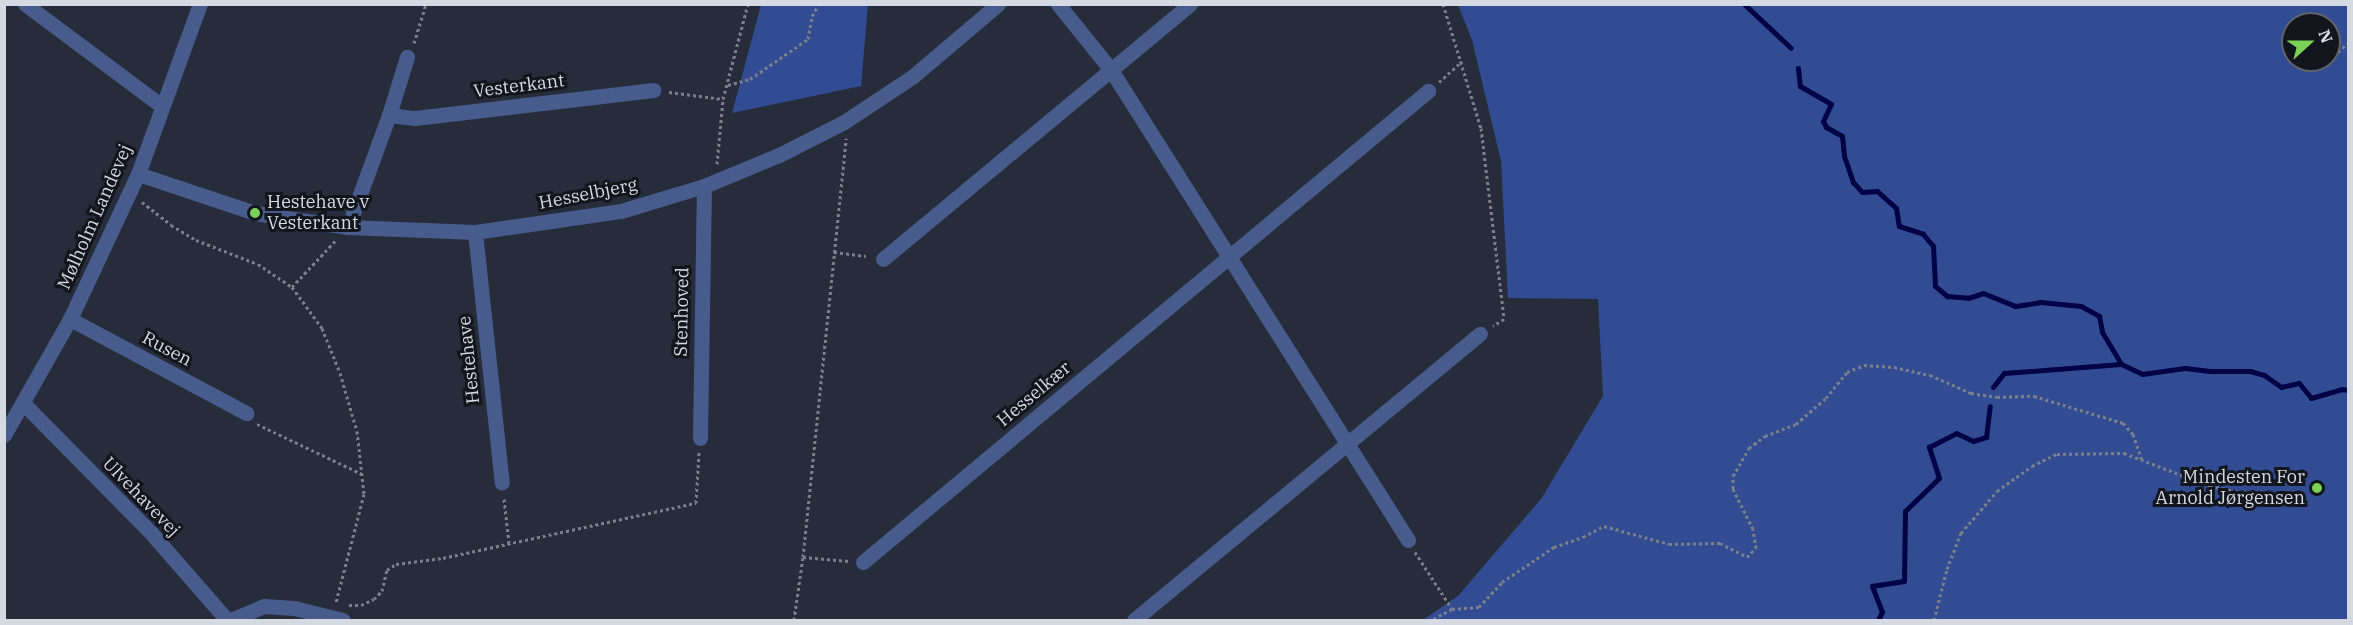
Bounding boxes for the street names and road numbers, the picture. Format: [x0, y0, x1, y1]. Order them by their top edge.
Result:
street label: Vesterkant [472, 70, 566, 102]
street label: Mølholm Landevej [53, 141, 137, 293]
street label: Hesselbjerg [537, 174, 639, 214]
street label: Stenhoved [670, 267, 694, 357]
street label: Hestehave [454, 315, 484, 405]
street label: Rusen [138, 327, 196, 371]
street label: Hesselkær [993, 357, 1075, 431]
street label: Ulvehavevej [98, 453, 184, 541]

